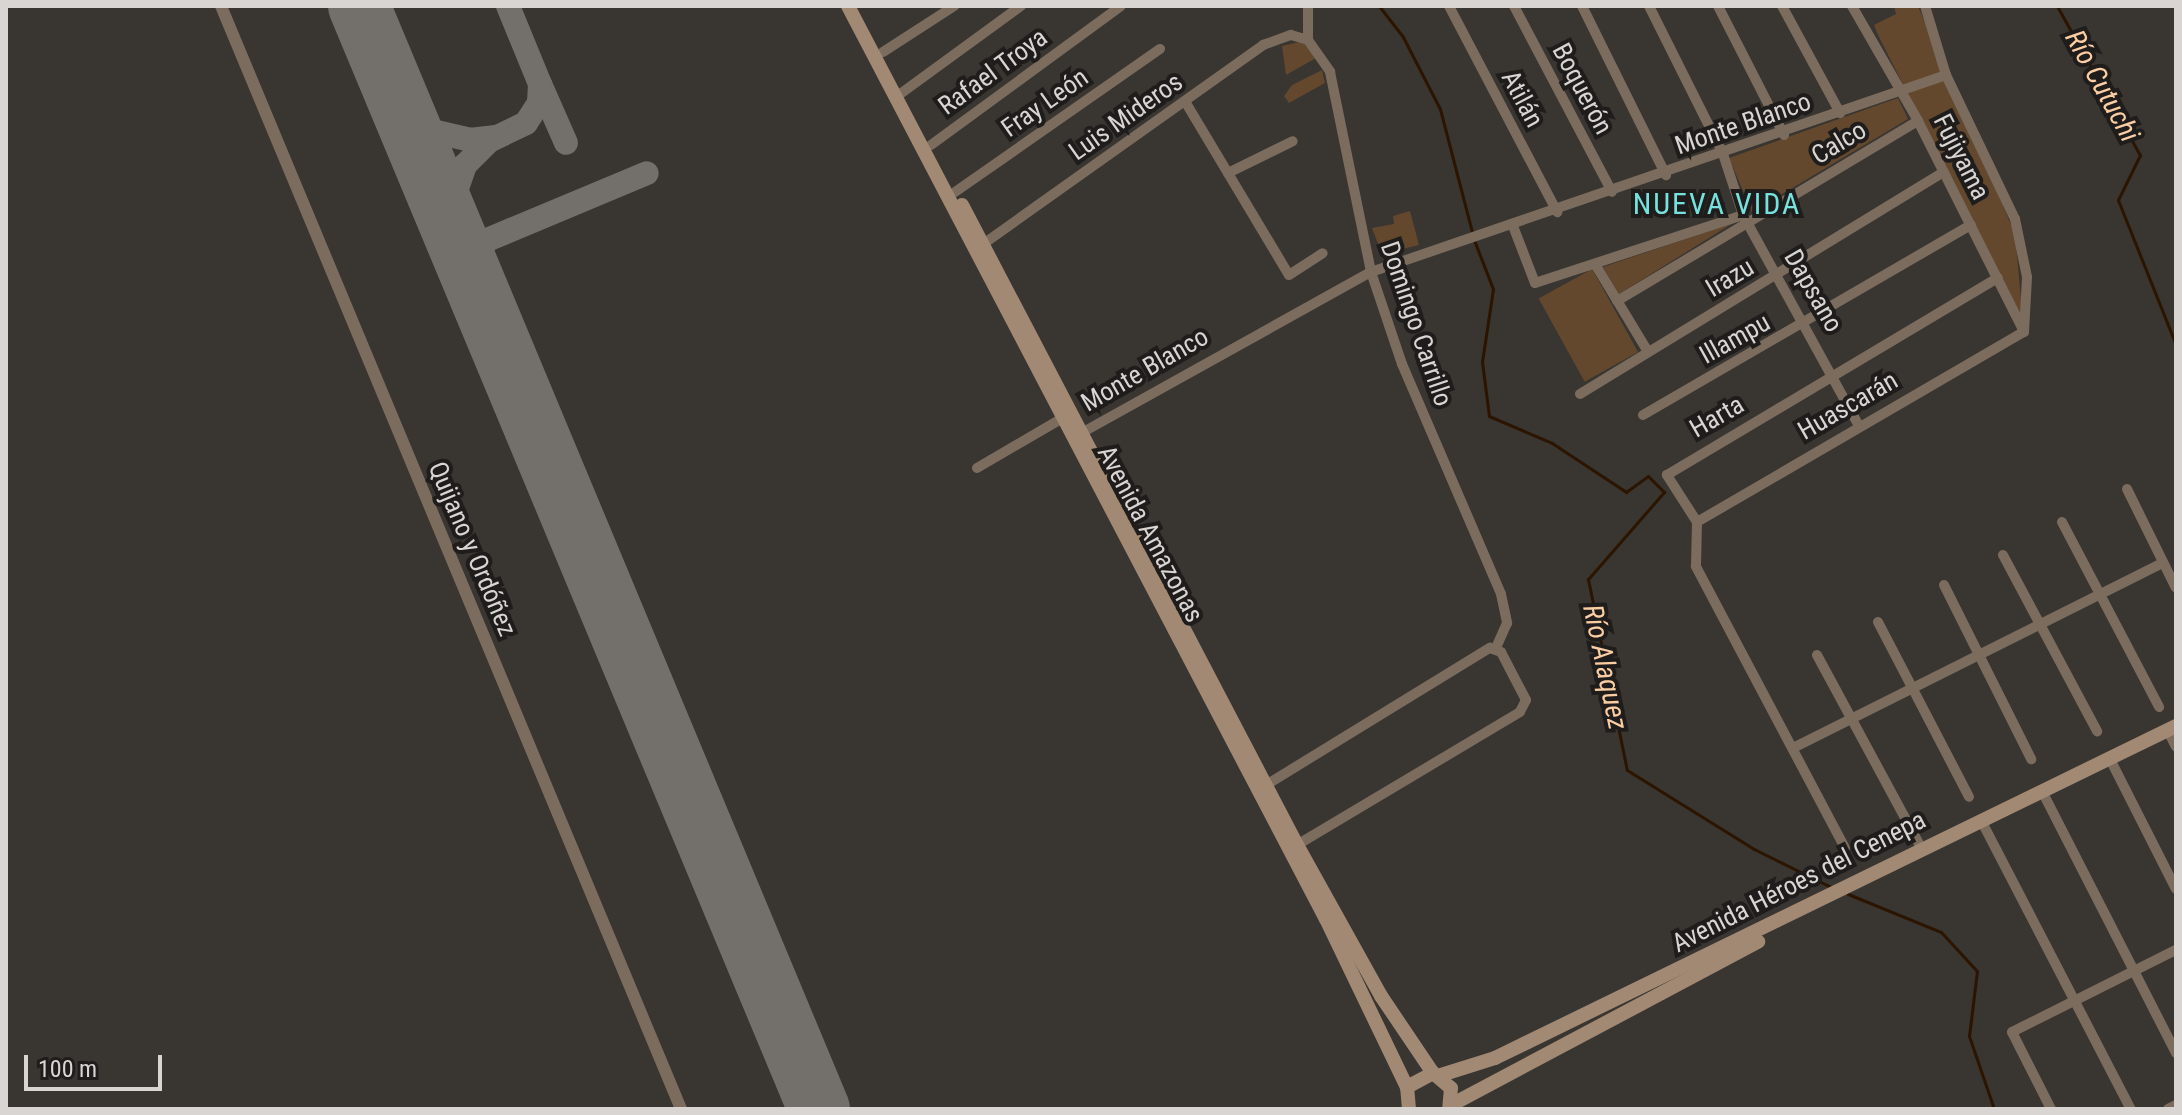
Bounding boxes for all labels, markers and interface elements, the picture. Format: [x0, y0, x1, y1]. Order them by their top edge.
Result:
street label: Rafael Troya [932, 22, 1054, 122]
water label: Río Cutuchi [2058, 24, 2146, 148]
street label: Boquerón [1545, 38, 1619, 140]
street label: Fray León [996, 62, 1094, 144]
street label: Atilán [1494, 65, 1550, 133]
street label: Luis Mideros [1063, 67, 1189, 167]
street label: Monte Blanco [1671, 86, 1815, 162]
street label: Fujiyama [1926, 109, 1996, 205]
street label: Calco [1806, 115, 1872, 171]
district label: NUEVA VIDA [1633, 186, 1801, 222]
street label: Domingo Carrillo [1373, 238, 1459, 410]
street label: Dapsano [1777, 244, 1849, 338]
street label: Irazu [1700, 252, 1760, 304]
street label: Illampu [1694, 307, 1776, 371]
street label: Monte Blanco [1076, 321, 1214, 419]
street label: Huascarán [1793, 365, 1903, 447]
street label: Harta [1684, 389, 1750, 445]
street label: Avenida Amazonas [1090, 440, 1210, 628]
street label: Quijano y Ordóñez [421, 457, 523, 641]
water label: Río Alaquez [1575, 601, 1635, 733]
street label: Avenida Héroes del Cenepa [1667, 804, 1931, 960]
scale bar [28, 1039, 166, 1089]
text: 100 m [38, 1055, 97, 1083]

